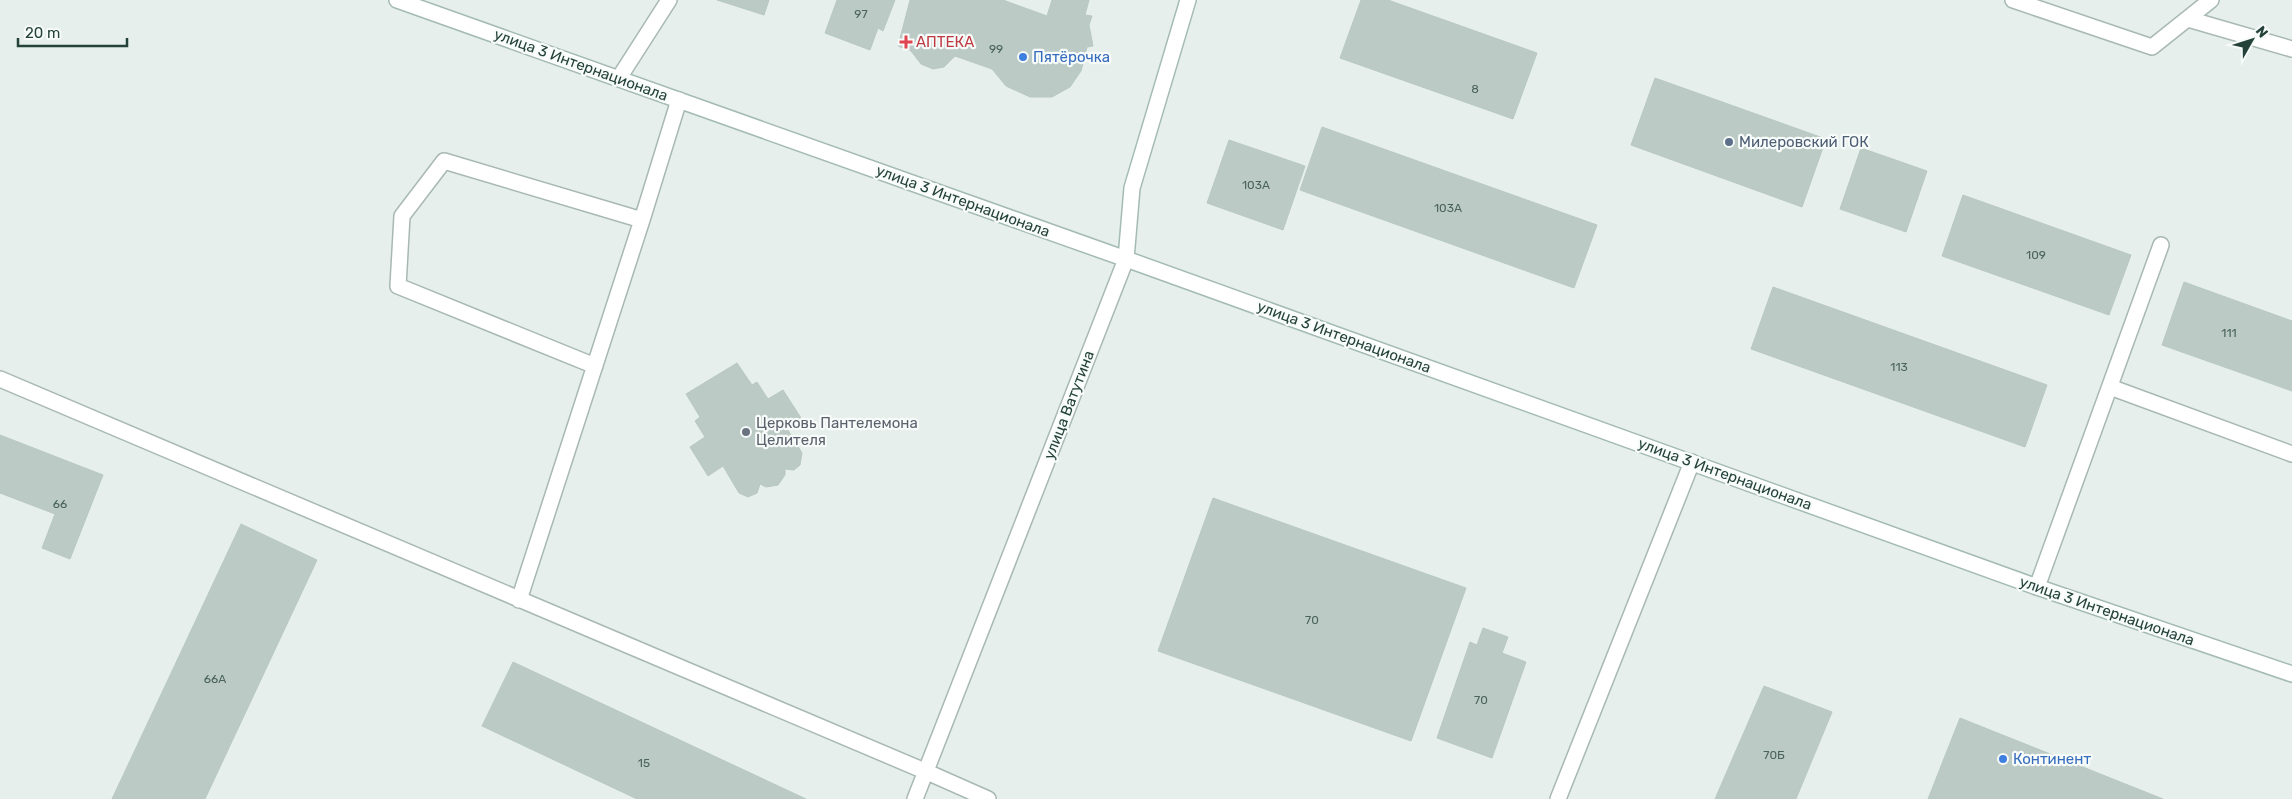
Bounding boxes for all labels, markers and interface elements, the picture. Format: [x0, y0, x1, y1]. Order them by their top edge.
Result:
house number: 97 [854, 7, 868, 21]
scale bar [18, 15, 126, 47]
north arrow [2227, 15, 2277, 65]
text: N [2252, 23, 2271, 41]
text: 20 m [25, 24, 60, 42]
street label: улица 3 Интернационала [492, 25, 670, 105]
place label: АПТЕКА [916, 33, 974, 51]
marker: АПТЕКА [900, 36, 912, 48]
house number: 99 [989, 42, 1003, 56]
place label: Пятёрочка [1033, 48, 1110, 66]
marker: Пятёрочка [1017, 51, 1029, 63]
house number: 8 [1471, 82, 1479, 96]
place label: Милеровский ГОК [1739, 133, 1869, 151]
marker: Милеровский ГОК [1723, 136, 1735, 148]
street label: улица 3 Интернационала [874, 161, 1052, 241]
house number: 103А [1242, 178, 1270, 192]
house number: 103А [1434, 201, 1462, 215]
house number: 109 [2026, 248, 2046, 262]
street label: улица 3 Интернационала [1255, 297, 1433, 377]
house number: 111 [2221, 326, 2237, 340]
street label: улица Ватутина [1040, 348, 1098, 462]
house number: 113 [1890, 360, 1908, 374]
place label: Церковь Пантелемона Целителя [756, 414, 918, 449]
marker: Церковь Пантелемона Целителя [740, 426, 752, 438]
street label: улица 3 Интернационала [1636, 434, 1814, 514]
house number: 66 [53, 497, 67, 511]
street label: улица 3 Интернационала [2017, 573, 2197, 649]
house number: 70 [1305, 613, 1319, 627]
house number: 66А [204, 672, 226, 686]
house number: 70 [1474, 693, 1488, 707]
house number: 70Б [1763, 748, 1785, 762]
place label: Континент [2013, 750, 2091, 768]
marker: Континент [1997, 753, 2009, 765]
house number: 15 [638, 756, 650, 770]

